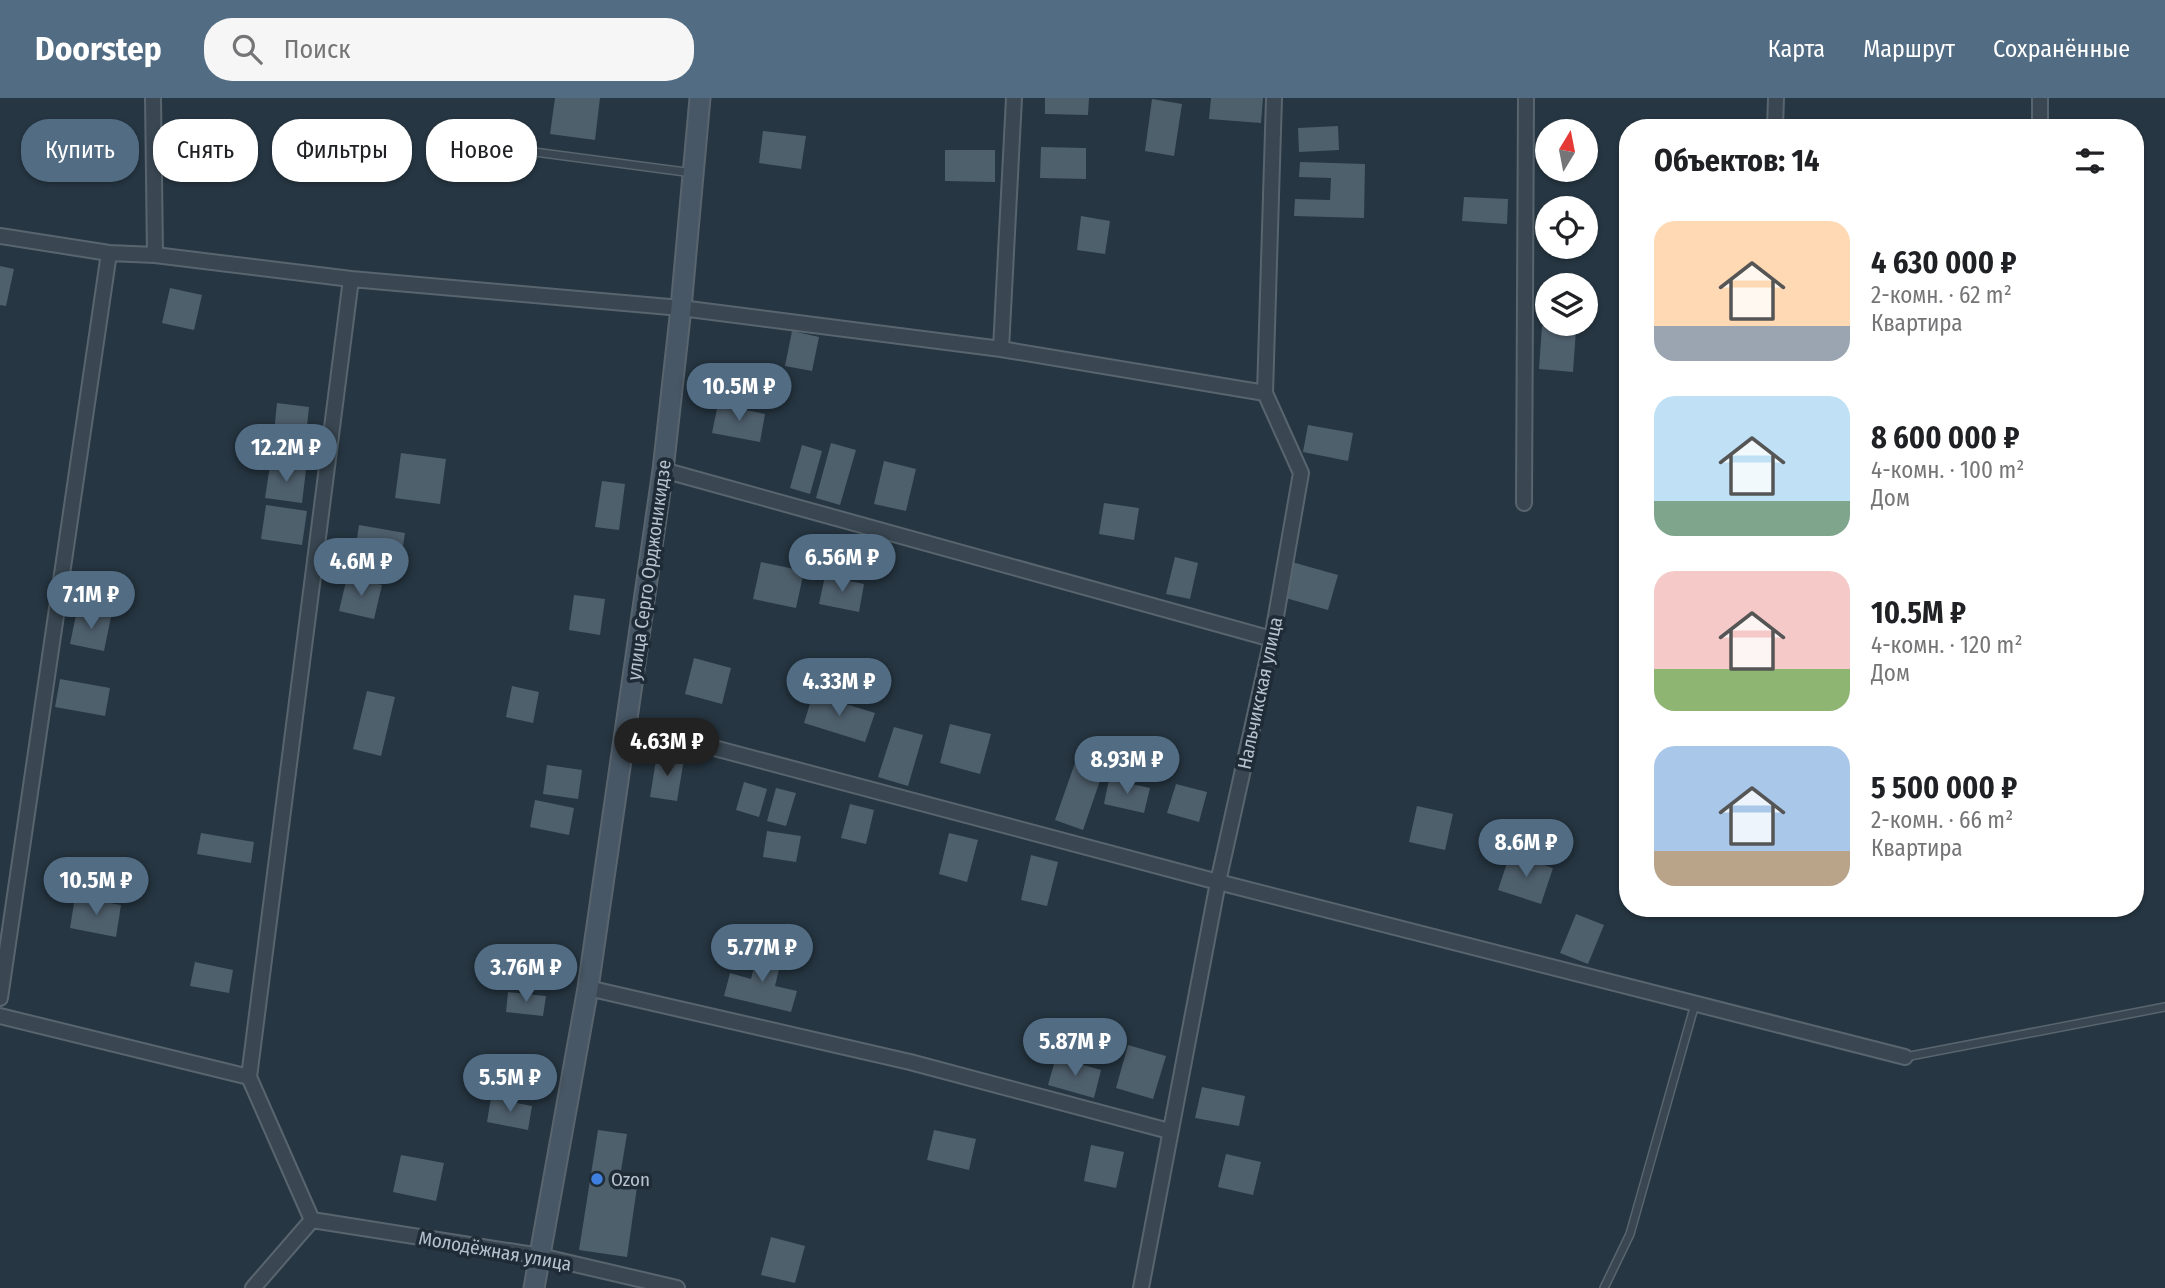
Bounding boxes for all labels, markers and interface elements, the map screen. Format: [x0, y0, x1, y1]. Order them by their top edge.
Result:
search box [204, 18, 694, 81]
text: Doorstep [35, 29, 162, 69]
icon: search [228, 30, 266, 68]
text: Поиск [284, 34, 350, 65]
text: Карта [1768, 35, 1825, 63]
text: Маршрут [1863, 35, 1955, 63]
text: Сохранённые [1993, 35, 2130, 63]
chip: Купить [21, 119, 139, 182]
chip: Снять [153, 119, 258, 182]
chip: Фильтры [272, 119, 412, 182]
chip: Новое [426, 119, 537, 182]
north arrow [1535, 119, 1598, 182]
map controls [1535, 119, 1598, 336]
icon: filters [2071, 142, 2109, 180]
text: Объектов: 14 [1654, 143, 1820, 179]
button: locate [1535, 196, 1598, 259]
text: 4 630 000 ₽ [1871, 245, 2017, 281]
icon: home [1710, 249, 1794, 333]
button: layers [1535, 273, 1598, 336]
text: 2-комн. · 62 m² [1871, 281, 2012, 309]
text: Квартира [1871, 309, 1963, 337]
pin: 10.5M ₽ [674, 364, 804, 423]
text: 10.5M ₽ [703, 372, 775, 400]
text: 8 600 000 ₽ [1871, 420, 2019, 456]
pin: 12.2M ₽ [221, 424, 351, 484]
icon: home [1710, 424, 1794, 508]
text: 12.2M ₽ [251, 433, 321, 461]
text: 4-комн. · 100 m² [1871, 456, 2024, 484]
street label: улица Серго Орджоникидзе [622, 458, 676, 682]
text: Дом [1871, 484, 1910, 512]
pin: 6.56M ₽ [777, 534, 907, 594]
pin: 4.6M ₽ [304, 538, 418, 598]
text: 6.56M ₽ [805, 543, 879, 571]
text: 4.6M ₽ [330, 547, 392, 575]
pin: 7.1M ₽ [34, 572, 148, 631]
text: 7.1M ₽ [63, 580, 119, 608]
text: 10.5M ₽ [1871, 595, 1966, 631]
icon: home [1710, 599, 1794, 683]
street label: Нальчикская улица [1233, 615, 1287, 771]
text: 4-комн. · 120 m² [1871, 631, 2023, 659]
pin: 4.33M ₽ [774, 658, 904, 718]
text: Дом [1871, 659, 1910, 687]
text: 4.33M ₽ [802, 667, 876, 695]
pin: 4.63M ₽ [602, 718, 732, 778]
text: 4.63M ₽ [630, 727, 704, 755]
pin: 8.93M ₽ [1062, 736, 1192, 796]
text: 8.93M ₽ [1090, 745, 1164, 773]
text: 5 500 000 ₽ [1871, 770, 2017, 806]
icon: home [1710, 774, 1794, 858]
text: 2-комн. · 66 m² [1871, 806, 2013, 834]
pin: 8.6M ₽ [1469, 820, 1583, 879]
text: 8.6M ₽ [1495, 828, 1558, 856]
text: Квартира [1871, 834, 1963, 862]
pin: 10.5M ₽ [31, 858, 161, 917]
text: 10.5M ₽ [60, 866, 132, 894]
pin: 5.77M ₽ [697, 924, 827, 984]
text: 5.77M ₽ [727, 933, 797, 961]
pin: 3.76M ₽ [461, 944, 591, 1004]
text: 3.76M ₽ [490, 953, 562, 981]
pin: 5.87M ₽ [1010, 1018, 1140, 1078]
text: 5.87M ₽ [1039, 1027, 1111, 1055]
pin: 5.5M ₽ [453, 1054, 567, 1114]
text: 5.5M ₽ [479, 1063, 541, 1091]
place label: Ozon [611, 1168, 650, 1191]
marker: Ozon [589, 1171, 605, 1187]
street label: Молодёжная улица [417, 1226, 573, 1276]

